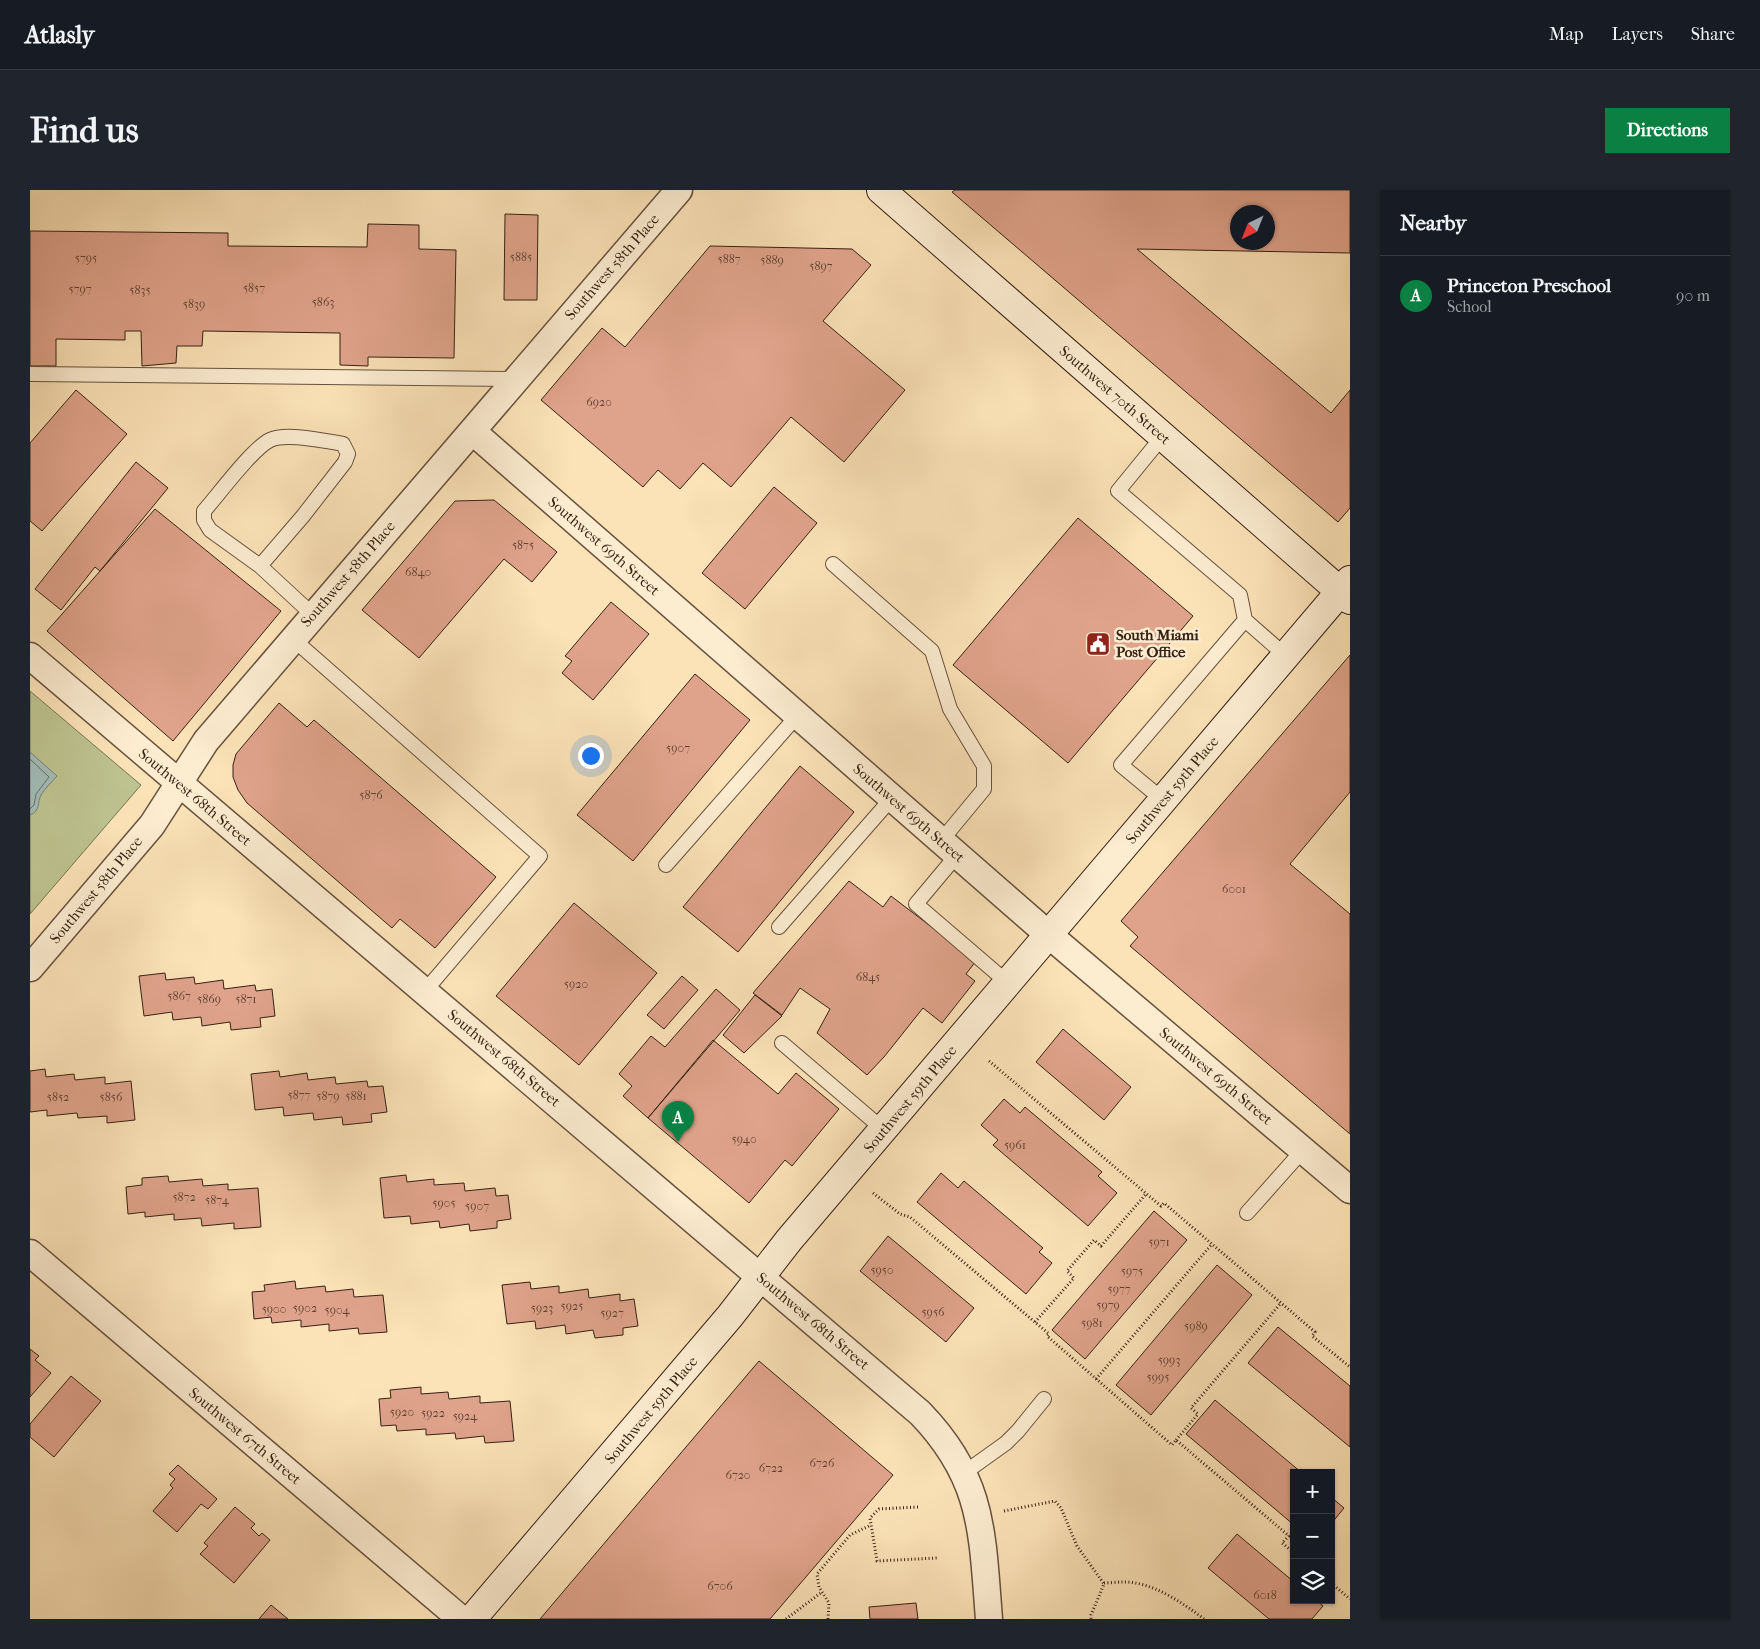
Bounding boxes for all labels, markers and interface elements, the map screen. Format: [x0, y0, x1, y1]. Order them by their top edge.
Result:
text: Atlasly [25, 21, 94, 49]
text: Map [1549, 24, 1583, 45]
text: Layers [1611, 24, 1663, 45]
text: Share [1691, 24, 1735, 45]
button: Directions [1605, 108, 1730, 153]
text: Find us [30, 110, 139, 151]
north arrow [1230, 205, 1275, 250]
street label: Southwest 58th Place [561, 210, 663, 324]
text: Nearby [1400, 211, 1466, 235]
house number: 5885 [510, 250, 532, 264]
house number: 5795 [75, 251, 97, 265]
house number: 5887 [717, 252, 741, 266]
house number: 5889 [760, 253, 784, 267]
house number: 5897 [809, 259, 833, 273]
text: Princeton Preschool [1447, 275, 1611, 297]
house number: 5857 [243, 281, 265, 295]
house number: 5797 [68, 282, 92, 296]
house number: 5835 [129, 283, 151, 297]
text: A [1411, 286, 1421, 305]
text: 90 m [1676, 286, 1710, 305]
house number: 5863 [312, 295, 334, 309]
house number: 5839 [183, 297, 205, 311]
text: School [1447, 297, 1492, 316]
street label: Southwest 70th Street [1056, 342, 1175, 449]
house number: 6920 [586, 395, 612, 409]
street label: Southwest 69th Street [544, 493, 664, 600]
street label: Southwest 58th Place [297, 517, 399, 631]
house number: 5875 [512, 538, 534, 552]
house number: 6840 [405, 565, 431, 579]
place label: South Miami Post Office [1116, 626, 1199, 661]
public building icon: South Miami Post Office [1085, 631, 1111, 657]
street label: Southwest 59th Place [1122, 732, 1223, 848]
house number: 5907 [666, 741, 690, 755]
your location [578, 743, 604, 769]
street label: Southwest 68th Street [135, 745, 256, 850]
street label: Southwest 69th Street [849, 760, 969, 867]
house number: 5876 [359, 788, 383, 802]
street label: Southwest 58th Place [46, 832, 147, 947]
house number: 6001 [1222, 882, 1246, 896]
house number: 6845 [856, 970, 880, 984]
house number: 5920 [564, 977, 588, 991]
house number: 5867 [167, 989, 191, 1003]
house number: 5869 [197, 992, 221, 1006]
house number: 5871 [235, 992, 257, 1006]
street label: Southwest 68th Street [444, 1006, 565, 1111]
street label: Southwest 69th Street [1156, 1023, 1277, 1129]
street label: Southwest 59th Place [860, 1041, 961, 1157]
house number: 5877 [288, 1088, 311, 1102]
house number: 5879 [316, 1089, 340, 1103]
house number: 5881 [345, 1089, 367, 1103]
house number: 5852 [47, 1090, 69, 1104]
house number: 5856 [100, 1090, 123, 1104]
pin: A [662, 1101, 694, 1142]
house number: 5940 [731, 1132, 757, 1146]
house number: 5961 [1004, 1138, 1026, 1152]
house number: 5872 [172, 1190, 196, 1204]
house number: 5874 [205, 1193, 230, 1207]
house number: 5905 [432, 1196, 456, 1210]
house number: 5907 [465, 1199, 489, 1213]
house number: 5971 [1148, 1235, 1170, 1249]
house number: 5950 [870, 1263, 894, 1277]
house number: 5975 [1121, 1264, 1143, 1278]
street label: Southwest 68th Street [753, 1269, 874, 1374]
house number: 5977 [1107, 1282, 1131, 1296]
house number: 5979 [1096, 1298, 1120, 1312]
house number: 5925 [561, 1299, 583, 1313]
house number: 5902 [293, 1301, 317, 1315]
house number: 5923 [531, 1301, 553, 1315]
house number: 5900 [262, 1302, 286, 1316]
house number: 5904 [324, 1303, 350, 1317]
house number: 5956 [921, 1305, 945, 1319]
house number: 5927 [600, 1306, 624, 1320]
house number: 5981 [1081, 1316, 1103, 1330]
house number: 5989 [1184, 1319, 1208, 1333]
street label: Southwest 59th Place [601, 1352, 702, 1468]
house number: 5993 [1158, 1353, 1180, 1367]
house number: 5995 [1147, 1370, 1169, 1384]
street label: Southwest 67th Street [185, 1384, 305, 1489]
house number: 5920 [390, 1405, 414, 1419]
house number: 5922 [421, 1406, 445, 1420]
house number: 5924 [453, 1409, 478, 1423]
house number: 6726 [810, 1456, 835, 1470]
house number: 6722 [759, 1461, 783, 1475]
house number: 6720 [726, 1468, 750, 1482]
map controls [1290, 1469, 1335, 1604]
button: + [1290, 1469, 1335, 1514]
button: − [1290, 1514, 1335, 1559]
button: layers [1290, 1559, 1335, 1604]
house number: 6706 [707, 1579, 733, 1593]
house number: 6018 [1253, 1588, 1277, 1602]

